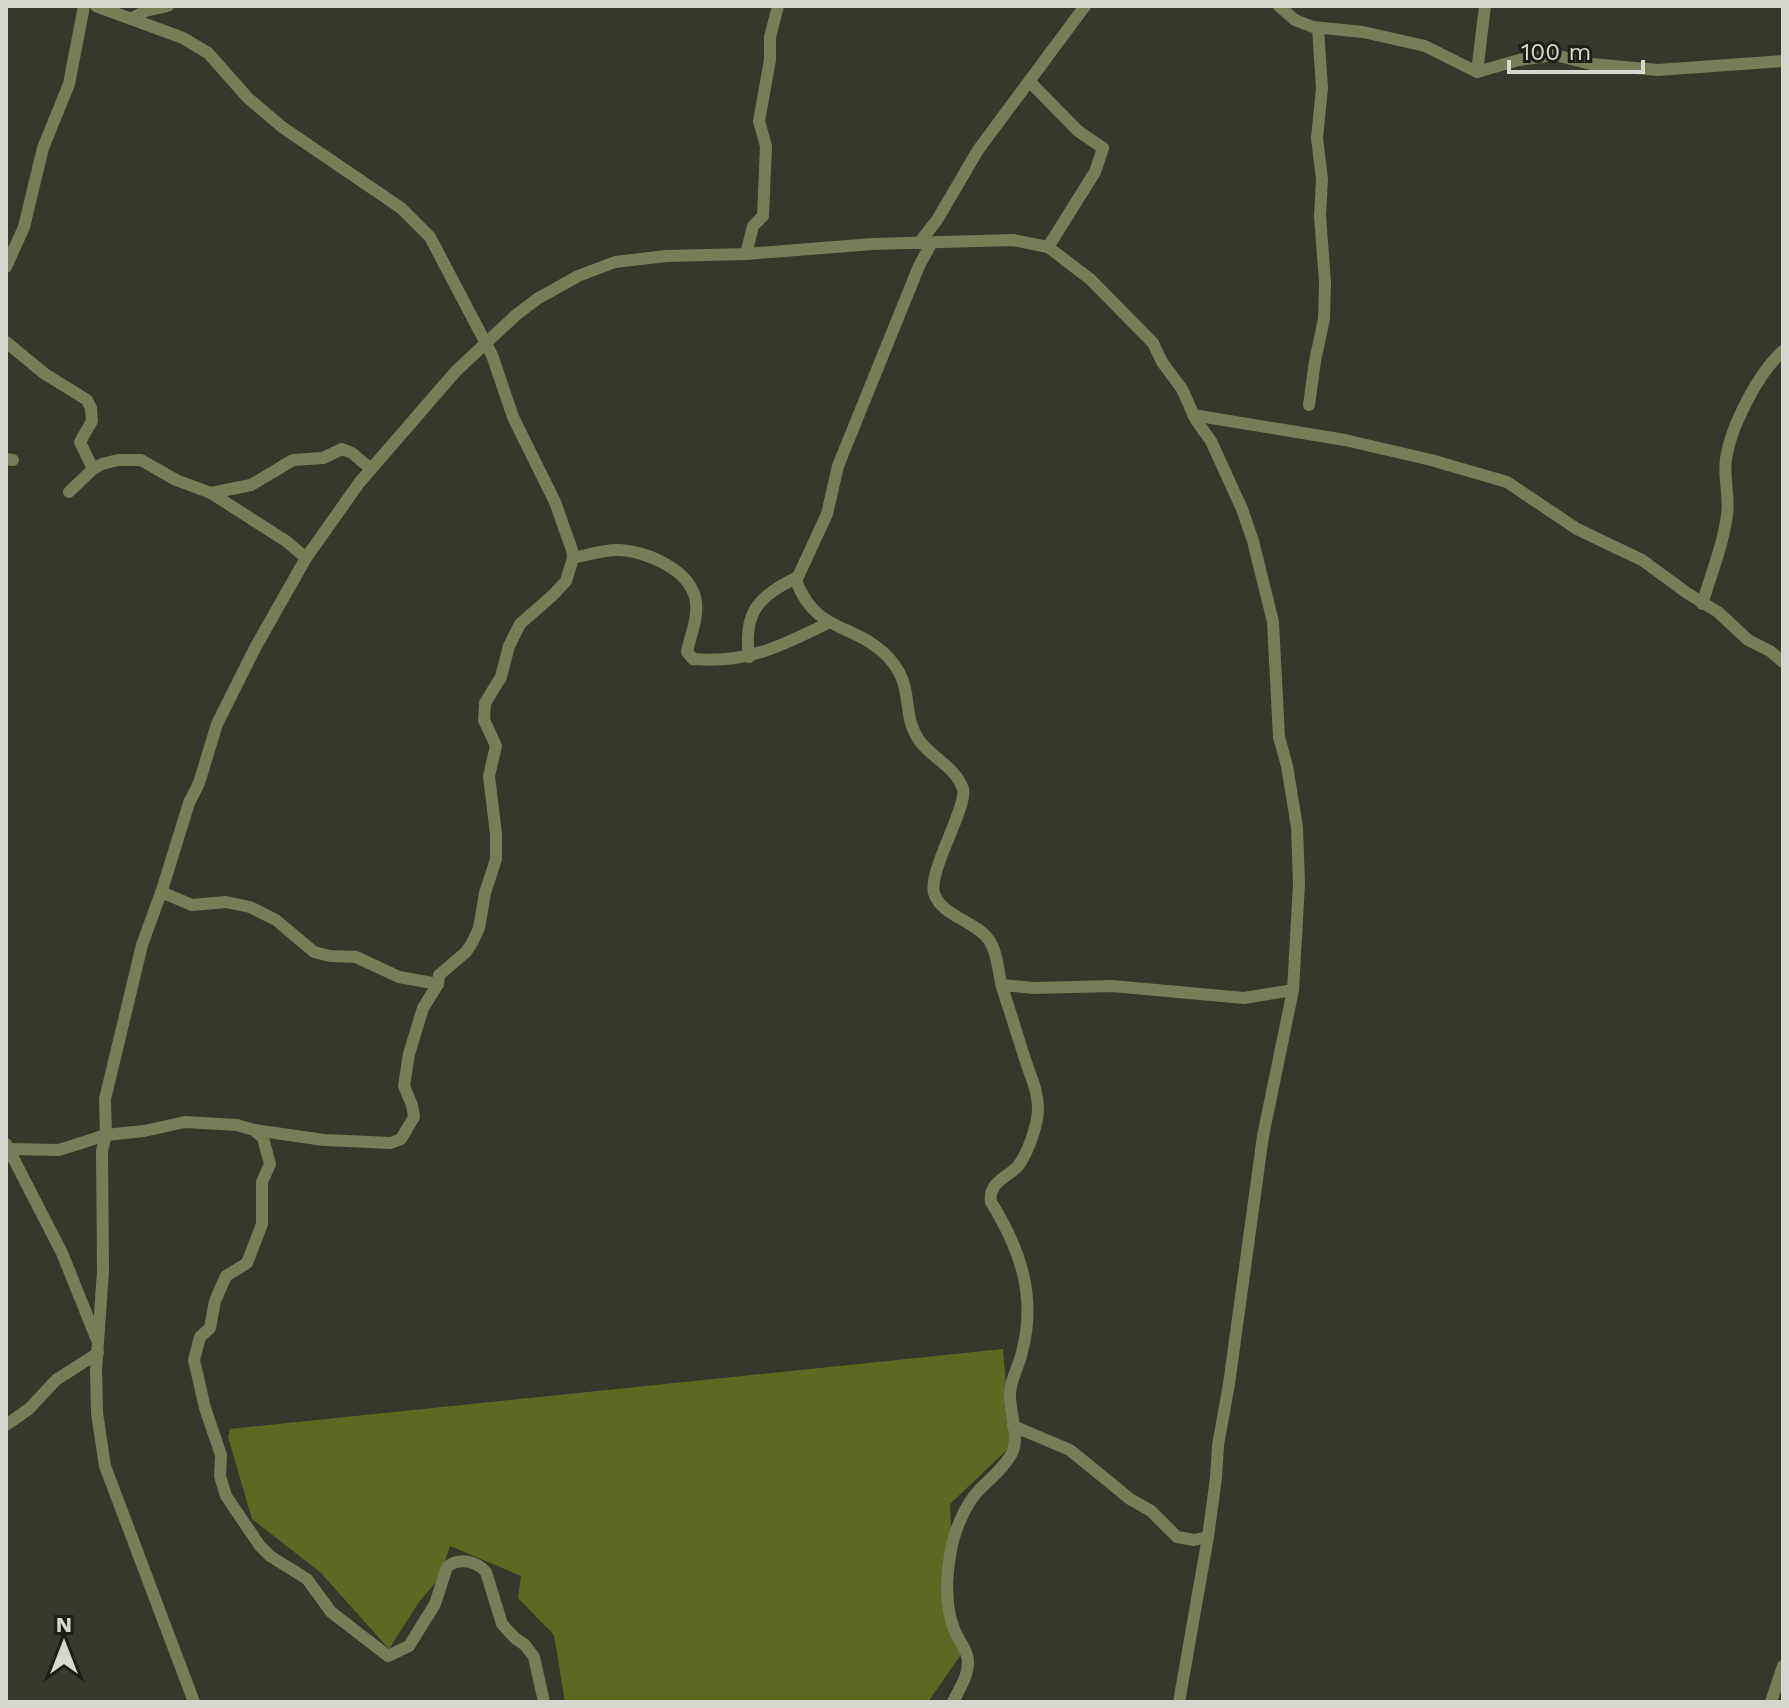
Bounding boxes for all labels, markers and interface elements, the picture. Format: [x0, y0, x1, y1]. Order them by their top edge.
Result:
scale bar [1509, 24, 1643, 74]
text: 100 m [1521, 38, 1591, 66]
north arrow [24, 1604, 104, 1684]
text: N [56, 1612, 72, 1637]

